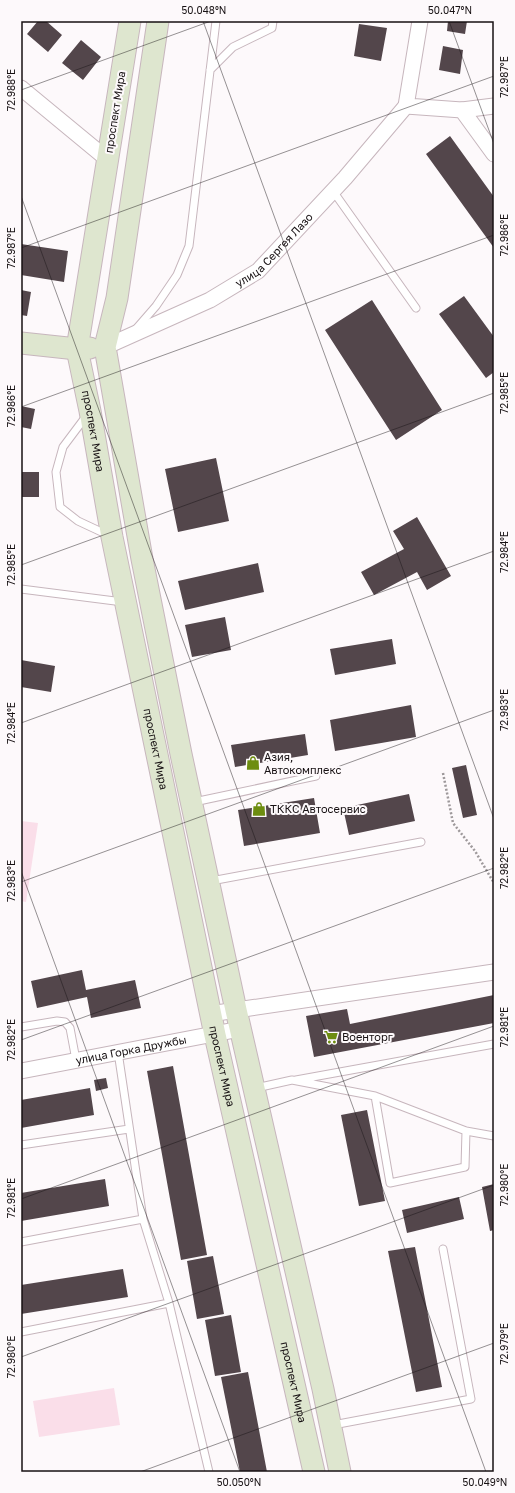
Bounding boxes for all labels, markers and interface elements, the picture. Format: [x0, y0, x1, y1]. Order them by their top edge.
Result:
text: 50.048°N [182, 4, 226, 16]
text: 50.047°N [428, 4, 472, 16]
text: 72.987°E [498, 56, 510, 98]
text: 72.988°E [5, 69, 17, 111]
street label: проспект Мира [102, 70, 127, 154]
street label: улица Сергея Лазо [233, 210, 315, 289]
text: 72.986°E [498, 214, 510, 256]
text: 72.987°E [5, 227, 17, 269]
text: 72.985°E [498, 372, 510, 414]
text: 72.986°E [5, 385, 17, 427]
street label: проспект Мира [80, 389, 108, 473]
text: 72.984°E [498, 531, 510, 573]
text: 72.985°E [5, 544, 17, 586]
text: 72.983°E [498, 689, 510, 731]
text: 72.984°E [5, 702, 17, 744]
street label: проспект Мира [142, 707, 171, 791]
place label: Азия, Автокомплекс [264, 750, 342, 776]
shop icon: Азия, Автокомплекс [245, 755, 261, 771]
shop icon: ТККС Автосервис [251, 801, 267, 817]
place label: ТККС Автосервис [270, 802, 366, 815]
text: 72.982°E [498, 847, 510, 889]
text: 72.983°E [5, 860, 17, 902]
text: 72.981°E [498, 1007, 510, 1047]
text: 72.982°E [5, 1019, 17, 1061]
street label: проспект Мира [207, 1024, 238, 1108]
supermarket icon: Военторг [323, 1029, 339, 1045]
place label: Военторг [342, 1030, 393, 1043]
street label: улица Горка Дружбы [74, 1032, 187, 1066]
text: 72.980°E [498, 1164, 510, 1206]
text: 72.981°E [5, 1178, 17, 1218]
text: 72.979°E [498, 1323, 510, 1365]
text: 72.980°E [5, 1336, 17, 1378]
street label: проспект Мира [279, 1340, 310, 1424]
text: 50.050°N [217, 1476, 261, 1488]
text: 50.049°N [463, 1476, 507, 1488]

